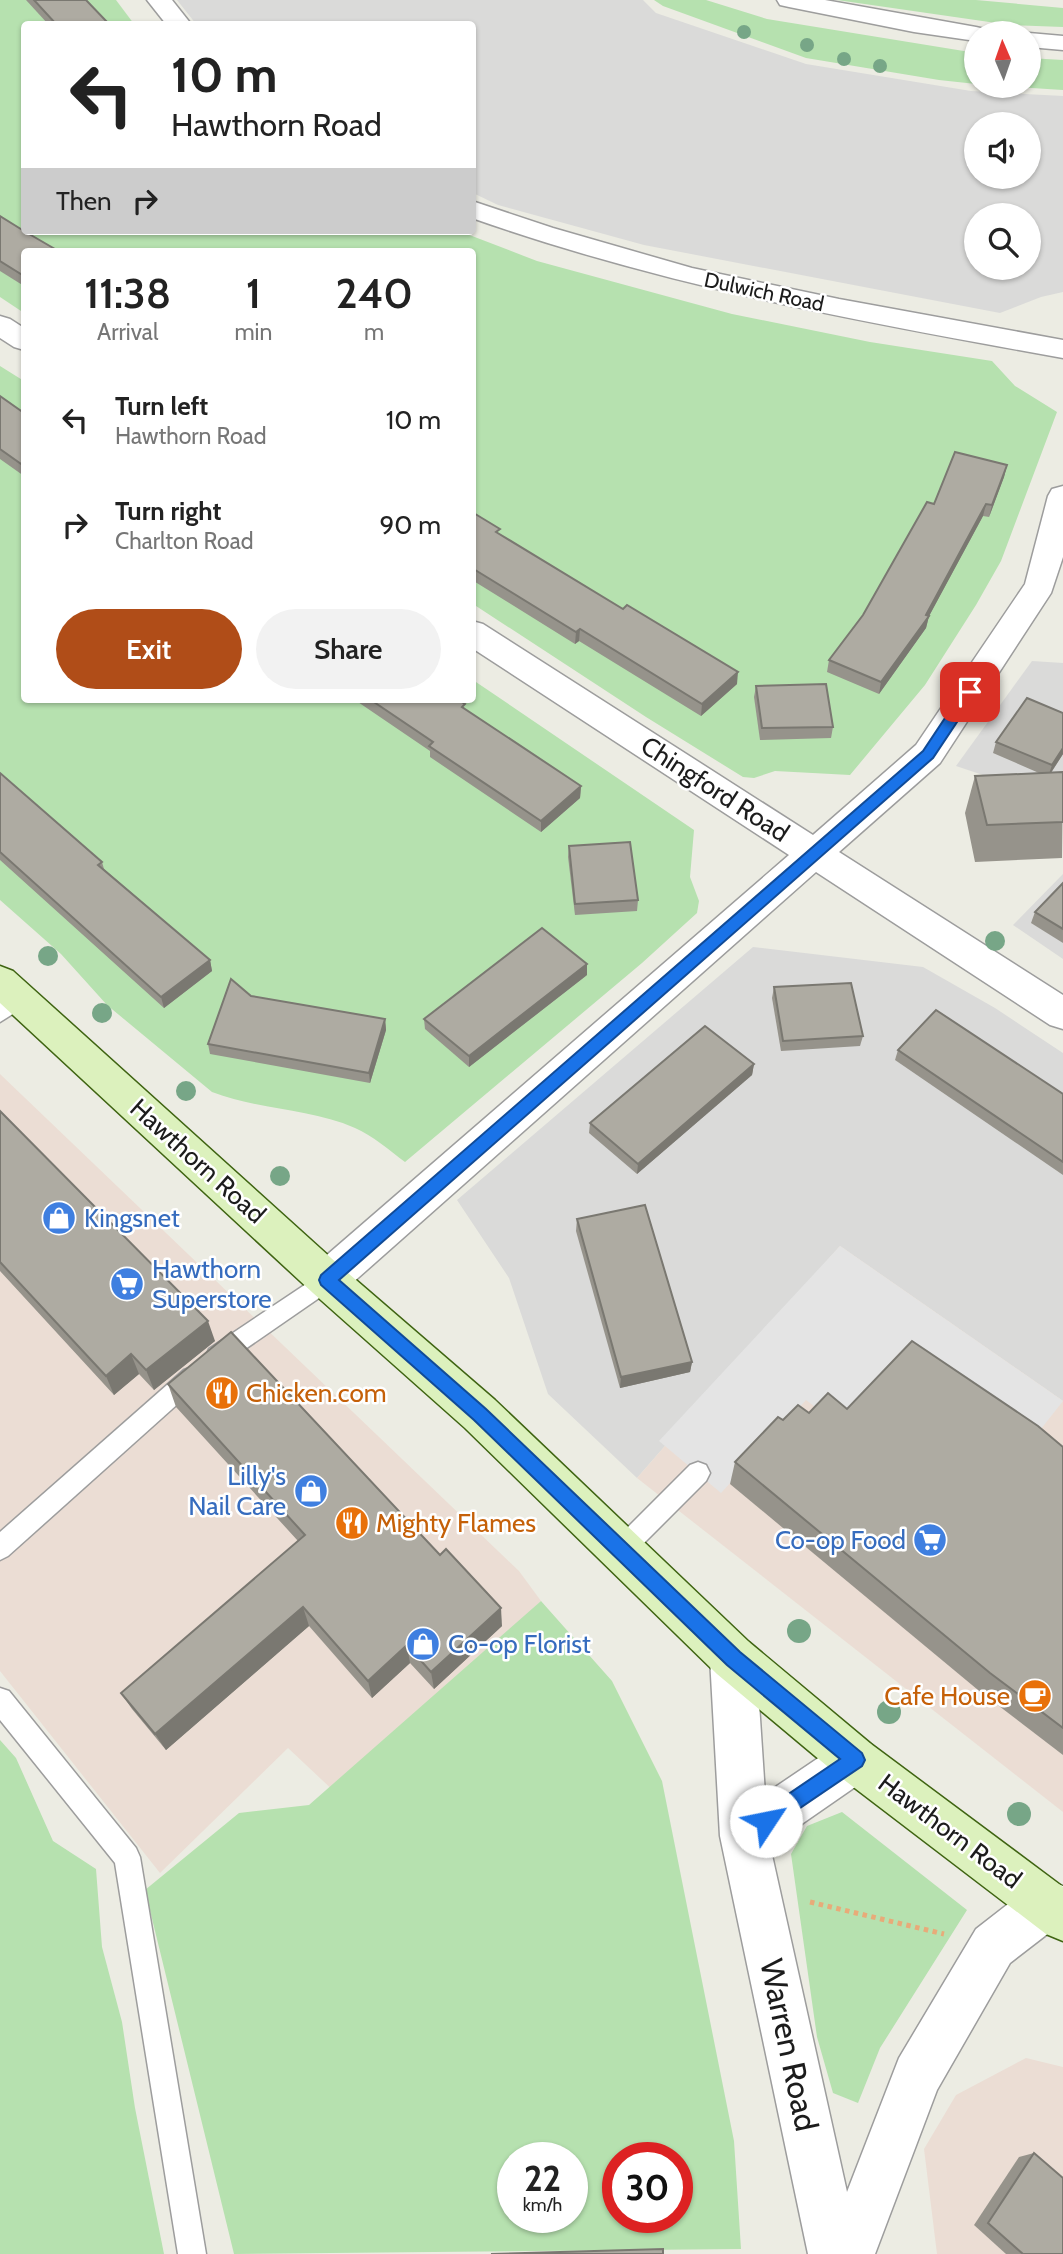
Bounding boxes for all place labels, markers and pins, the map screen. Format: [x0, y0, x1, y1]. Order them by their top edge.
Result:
pin [940, 662, 1000, 722]
shop icon: Kingsnet [40, 1199, 78, 1237]
place label: Kingsnet [84, 1202, 180, 1234]
place label: Hawthorn Superstore [152, 1253, 272, 1315]
supermarket icon: Hawthorn Superstore [108, 1265, 146, 1303]
restaurant icon: Chicken.com [203, 1374, 241, 1412]
place label: Chicken.com [246, 1377, 386, 1409]
place label: Lilly's Nail Care [188, 1460, 286, 1522]
shop icon: Lilly's Nail Care [292, 1472, 330, 1510]
restaurant icon: Mighty Flames [333, 1504, 371, 1542]
place label: Mighty Flames [376, 1507, 536, 1539]
supermarket icon: Co-op Food [911, 1521, 949, 1559]
place label: Co-op Food [775, 1524, 906, 1556]
shop icon: Co-op Florist [404, 1625, 442, 1663]
place label: Co-op Florist [448, 1628, 591, 1660]
cafe icon: Cafe House [1016, 1677, 1054, 1715]
place label: Cafe House [884, 1680, 1010, 1712]

